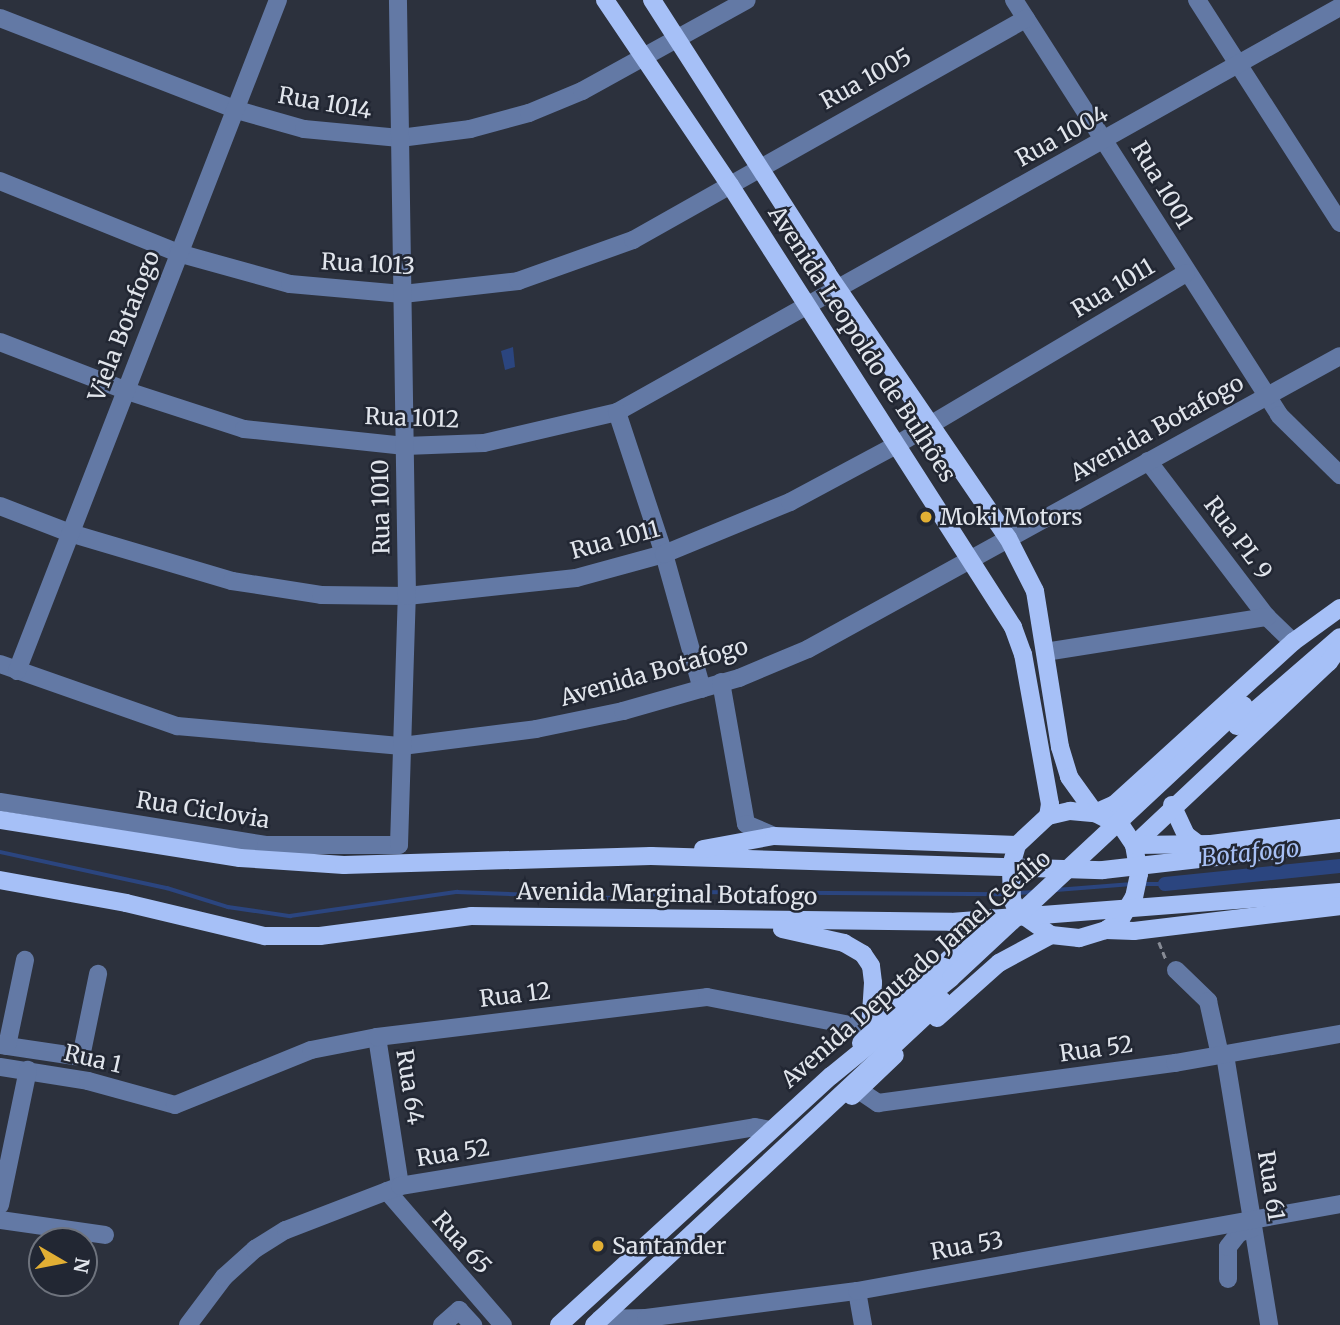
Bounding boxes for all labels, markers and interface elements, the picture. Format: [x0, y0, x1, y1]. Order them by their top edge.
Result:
street label: Rua 1005 [816, 43, 916, 115]
street label: Rua 1014 [276, 81, 374, 125]
street label: Rua 1004 [1011, 99, 1113, 173]
street label: Rua 1001 [1125, 136, 1199, 234]
street label: Avenida Leopoldo de Bulhões [762, 201, 962, 487]
street label: Viela Botafogo [83, 247, 165, 405]
street label: Rua 1013 [320, 248, 416, 280]
street label: Rua 1011 [1067, 253, 1159, 323]
street label: Avenida Botafogo [1065, 369, 1249, 487]
street label: Rua 1012 [364, 403, 460, 433]
street label: Rua 1010 [366, 459, 396, 555]
street label: Rua PL 9 [1198, 491, 1278, 585]
place label: Moki Motors [940, 503, 1083, 531]
marker: Moki Motors [918, 509, 934, 525]
street label: Rua 1011 [567, 515, 663, 565]
street label: Avenida Botafogo [557, 632, 751, 712]
street label: Rua Ciclovia [134, 786, 272, 834]
water label: Botafogo [1199, 834, 1301, 872]
street label: Avenida Deputado Jamel Cecílio [776, 844, 1056, 1094]
street label: Avenida Marginal Botafogo [516, 878, 818, 910]
street label: Rua 12 [478, 977, 552, 1013]
street label: Rua 52 [1057, 1030, 1135, 1068]
street label: Rua 1 [61, 1039, 125, 1079]
street label: Rua 64 [390, 1047, 430, 1127]
street label: Rua 52 [414, 1134, 492, 1172]
street label: Rua 61 [1252, 1149, 1290, 1223]
street label: Rua 65 [427, 1206, 497, 1280]
street label: Rua 53 [928, 1226, 1006, 1266]
north arrow [28, 1227, 98, 1297]
place label: Santander [612, 1232, 726, 1260]
marker: Santander [590, 1238, 606, 1254]
text: N [69, 1256, 95, 1275]

